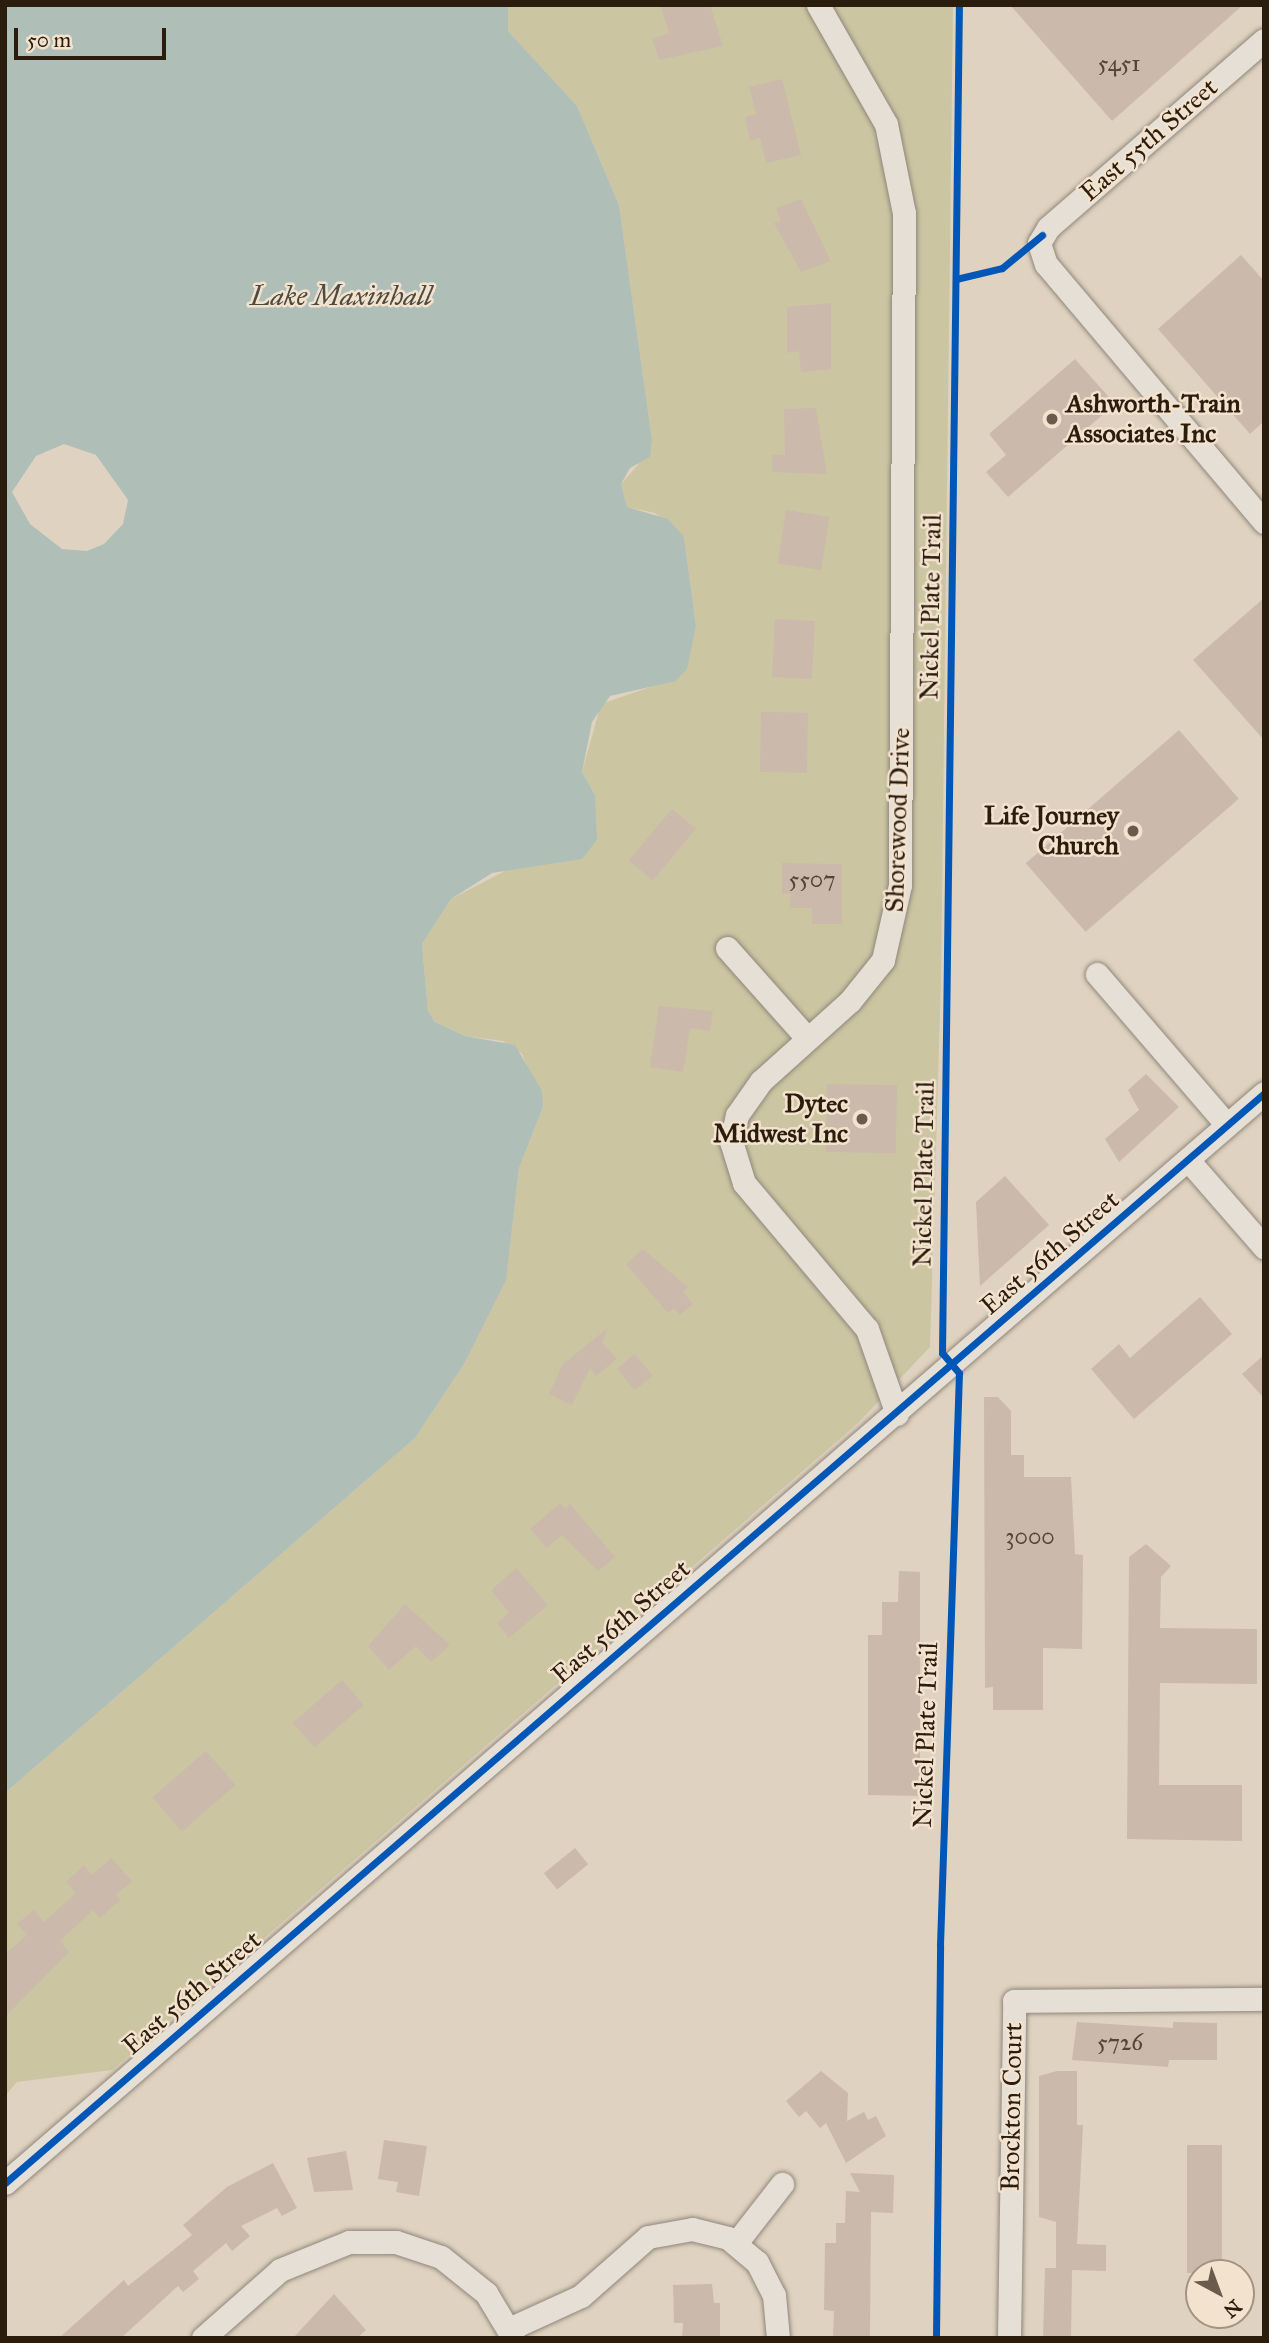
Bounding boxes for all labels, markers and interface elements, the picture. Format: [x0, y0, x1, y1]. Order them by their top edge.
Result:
scale bar [18, 14, 170, 58]
text: 50 m [27, 27, 71, 53]
house number: 5451 [1098, 49, 1140, 77]
street label: East 55th Street [1074, 72, 1224, 208]
water label: Lake Maxinhall [250, 279, 432, 313]
place label: Ashworth-Train Associates Inc [1066, 388, 1240, 450]
marker: Ashworth-Train Associates Inc [1044, 411, 1060, 427]
street label: Nickel Plate Trail [914, 514, 948, 700]
street label: Shorewood Drive [879, 727, 917, 913]
place label: Life Journey Church [984, 800, 1119, 862]
marker: Life Journey Church [1125, 823, 1141, 839]
house number: 5507 [788, 865, 836, 893]
street label: Nickel Plate Trail [907, 1081, 941, 1267]
place label: Dytec Midwest Inc [713, 1088, 848, 1150]
marker: Dytec Midwest Inc [854, 1111, 870, 1127]
street label: East 56th Street [974, 1184, 1126, 1322]
house number: 3000 [1005, 1522, 1055, 1550]
street label: East 56th Street [545, 1553, 697, 1691]
street label: Nickel Plate Trail [907, 1642, 945, 1828]
street label: East 56th Street [116, 1924, 268, 2062]
street label: Brockton Court [995, 2022, 1029, 2192]
house number: 5726 [1097, 2028, 1143, 2056]
north arrow [1185, 2259, 1255, 2329]
text: N [1219, 2295, 1246, 2323]

